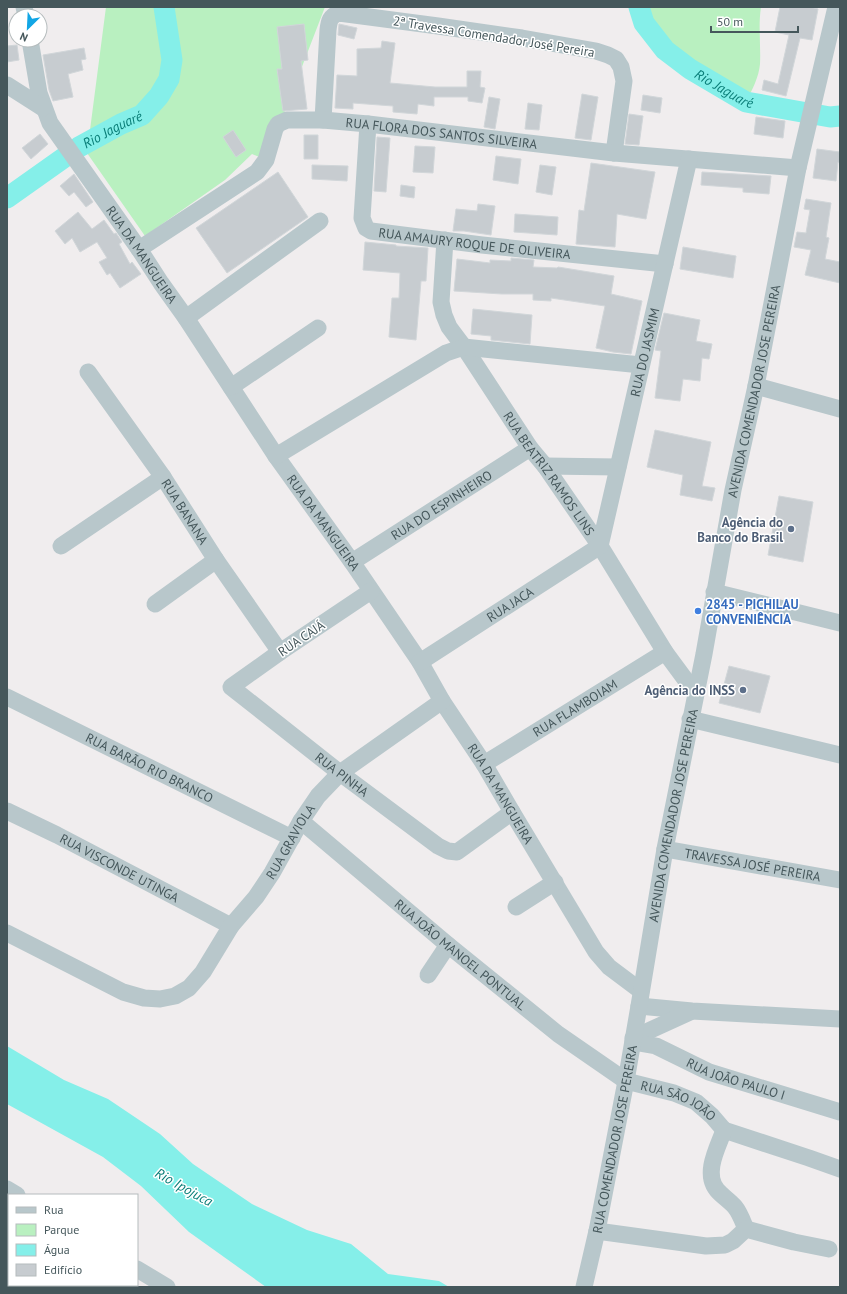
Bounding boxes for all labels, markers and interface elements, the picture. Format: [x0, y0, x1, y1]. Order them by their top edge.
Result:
north arrow [8, 8, 48, 48]
scale bar [711, 8, 798, 34]
street label: 2ª Travessa Comendador José Pereira [392, 12, 596, 61]
text: 50 m [717, 14, 743, 29]
text: N [18, 29, 30, 45]
water label: Rio Jaguaré [692, 65, 755, 112]
water label: Rio Jaguaré [79, 107, 146, 152]
street label: RUA FLORA DOS SANTOS SILVEIRA [345, 114, 538, 153]
street label: RUA DA MANGUEIRA [102, 203, 181, 307]
street label: RUA AMAURY ROQUE DE OLIVEIRA [377, 224, 572, 263]
street label: AVENIDA COMENDADOR JOSE PEREIRA [724, 283, 784, 499]
street label: RUA DO JASMIM [627, 306, 663, 398]
street label: RUA BEATRIZ RAMOS LINS [500, 408, 598, 539]
street label: RUA DO ESPINHEIRO [388, 466, 495, 544]
street label: RUA DA MANGUEIRA [283, 471, 364, 574]
street label: RUA BANANA [157, 476, 212, 548]
place label: Agência do Banco do Brasil [697, 514, 783, 546]
marker: Agência do Banco do Brasil [786, 524, 796, 534]
street label: RUA JACA [484, 583, 537, 626]
place label: 2845 - PICHILAU CONVENIÊNCIA [706, 596, 799, 628]
marker: 2845 - PICHILAU CONVENIÊNCIA [693, 606, 703, 616]
street label: RUA CAJÁ [275, 616, 328, 660]
street label: RUA FLAMBOIAM [530, 676, 621, 741]
place label: Agência do INSS [645, 682, 735, 699]
marker: Agência do INSS [738, 685, 748, 695]
street label: AVENIDA COMENDADOR JOSE PEREIRA [645, 707, 702, 923]
street label: RUA BARÃO RIO BRANCO [83, 729, 216, 807]
street label: RUA DA MANGUEIRA [464, 740, 537, 847]
street label: RUA PINHA [312, 749, 372, 801]
street label: RUA GRAVIOLA [262, 801, 319, 883]
street label: RUA VISCONDE UTINGA [57, 830, 182, 906]
street label: TRAVESSA JOSÉ PEREIRA [683, 845, 822, 886]
street label: RUA JOÃO MANOEL PONTUAL [391, 896, 530, 1014]
street label: RUA COMENDADOR JOSE PEREIRA [589, 1043, 641, 1235]
street label: RUA JOÃO PAULO I [683, 1054, 787, 1104]
street label: RUA SÃO JOÃO [639, 1077, 720, 1125]
water label: Rio Ipojuca [152, 1164, 216, 1210]
legend [8, 1194, 138, 1286]
text: Rua [44, 1202, 63, 1217]
text: Parque [44, 1222, 79, 1237]
text: Água [44, 1242, 70, 1257]
text: Edifício [44, 1262, 82, 1277]

